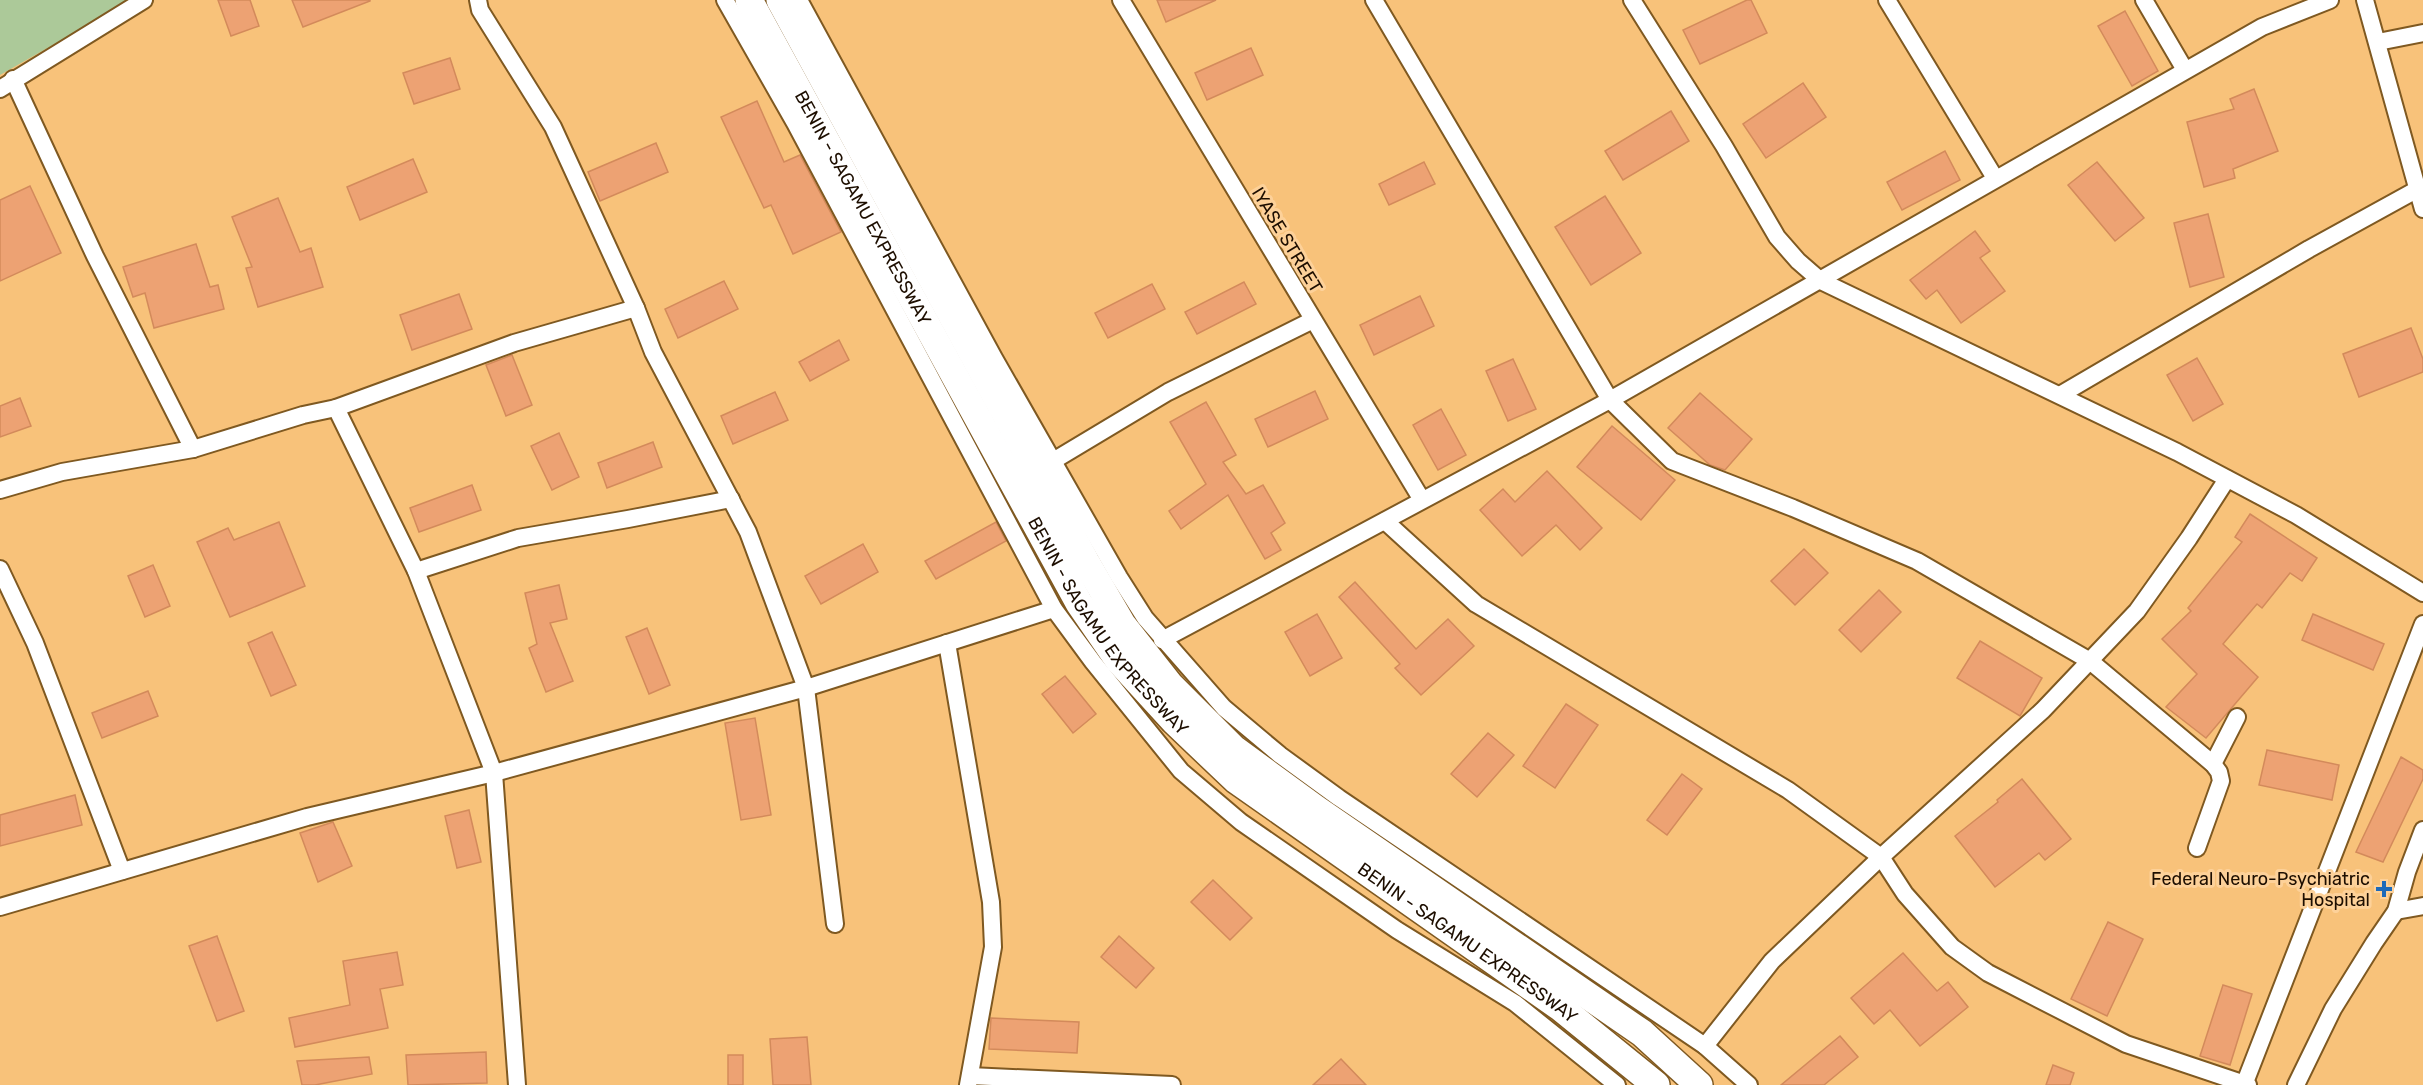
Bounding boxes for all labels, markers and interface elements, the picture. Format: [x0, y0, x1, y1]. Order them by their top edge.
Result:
street label: BENIN - SAGAMU EXPRESSWAY [790, 87, 936, 329]
street label: IYASE STREET [1247, 183, 1327, 297]
street label: BENIN - SAGAMU EXPRESSWAY [1023, 513, 1193, 740]
street label: BENIN - SAGAMU EXPRESSWAY [1353, 858, 1582, 1028]
place label: Federal Neuro-Psychiatric Hospital [2151, 868, 2370, 911]
marker: Federal Neuro-Psychiatric Hospital [2375, 880, 2393, 898]

